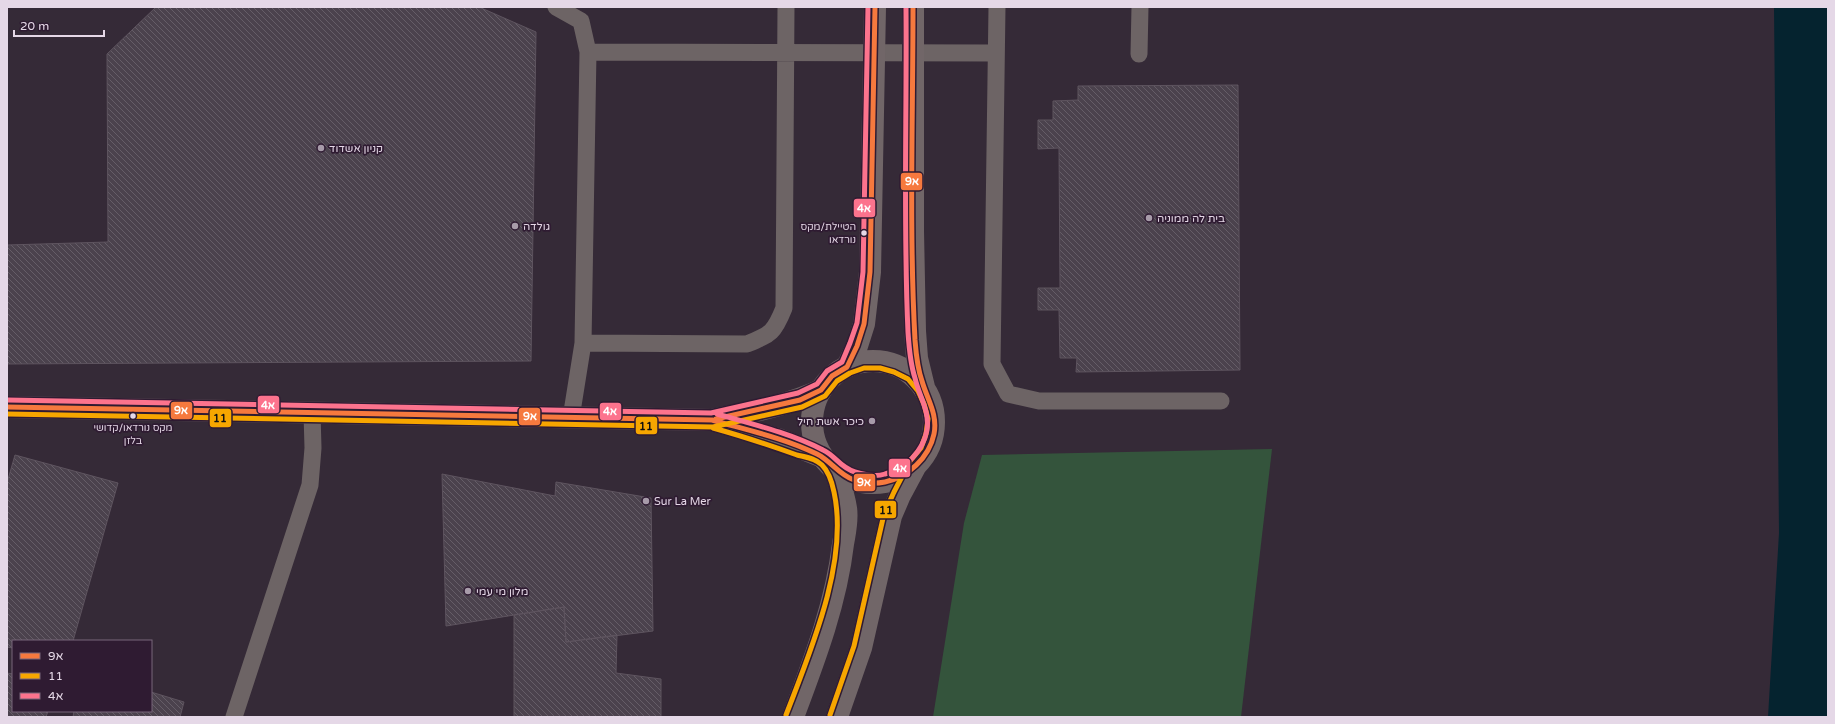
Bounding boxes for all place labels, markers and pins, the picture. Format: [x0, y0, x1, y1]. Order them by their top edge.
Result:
place label: קניון אשדוד [329, 142, 383, 155]
marker: קניון אשדוד [316, 143, 326, 153]
place label: בית לה ממוניה [1157, 212, 1225, 225]
marker: בית לה ממוניה [1144, 213, 1154, 223]
place label: גולדה [523, 220, 550, 233]
marker: גולדה [510, 221, 520, 231]
place label: הטיילת/מקס נורדאו [801, 221, 856, 246]
marker: הטיילת/מקס נורדאו [859, 228, 869, 238]
marker: מקס נורדאו/קדושי בלזן [128, 411, 138, 421]
place label: כיכר אשת חיל [797, 415, 864, 428]
marker: כיכר אשת חיל [867, 416, 877, 426]
place label: מקס נורדאו/קדושי בלזן [93, 422, 173, 447]
place label: Sur La Mer [654, 495, 712, 508]
marker: Sur La Mer [641, 496, 651, 506]
place label: מלון מי עמי [476, 585, 528, 598]
marker: מלון מי עמי [463, 586, 473, 596]

